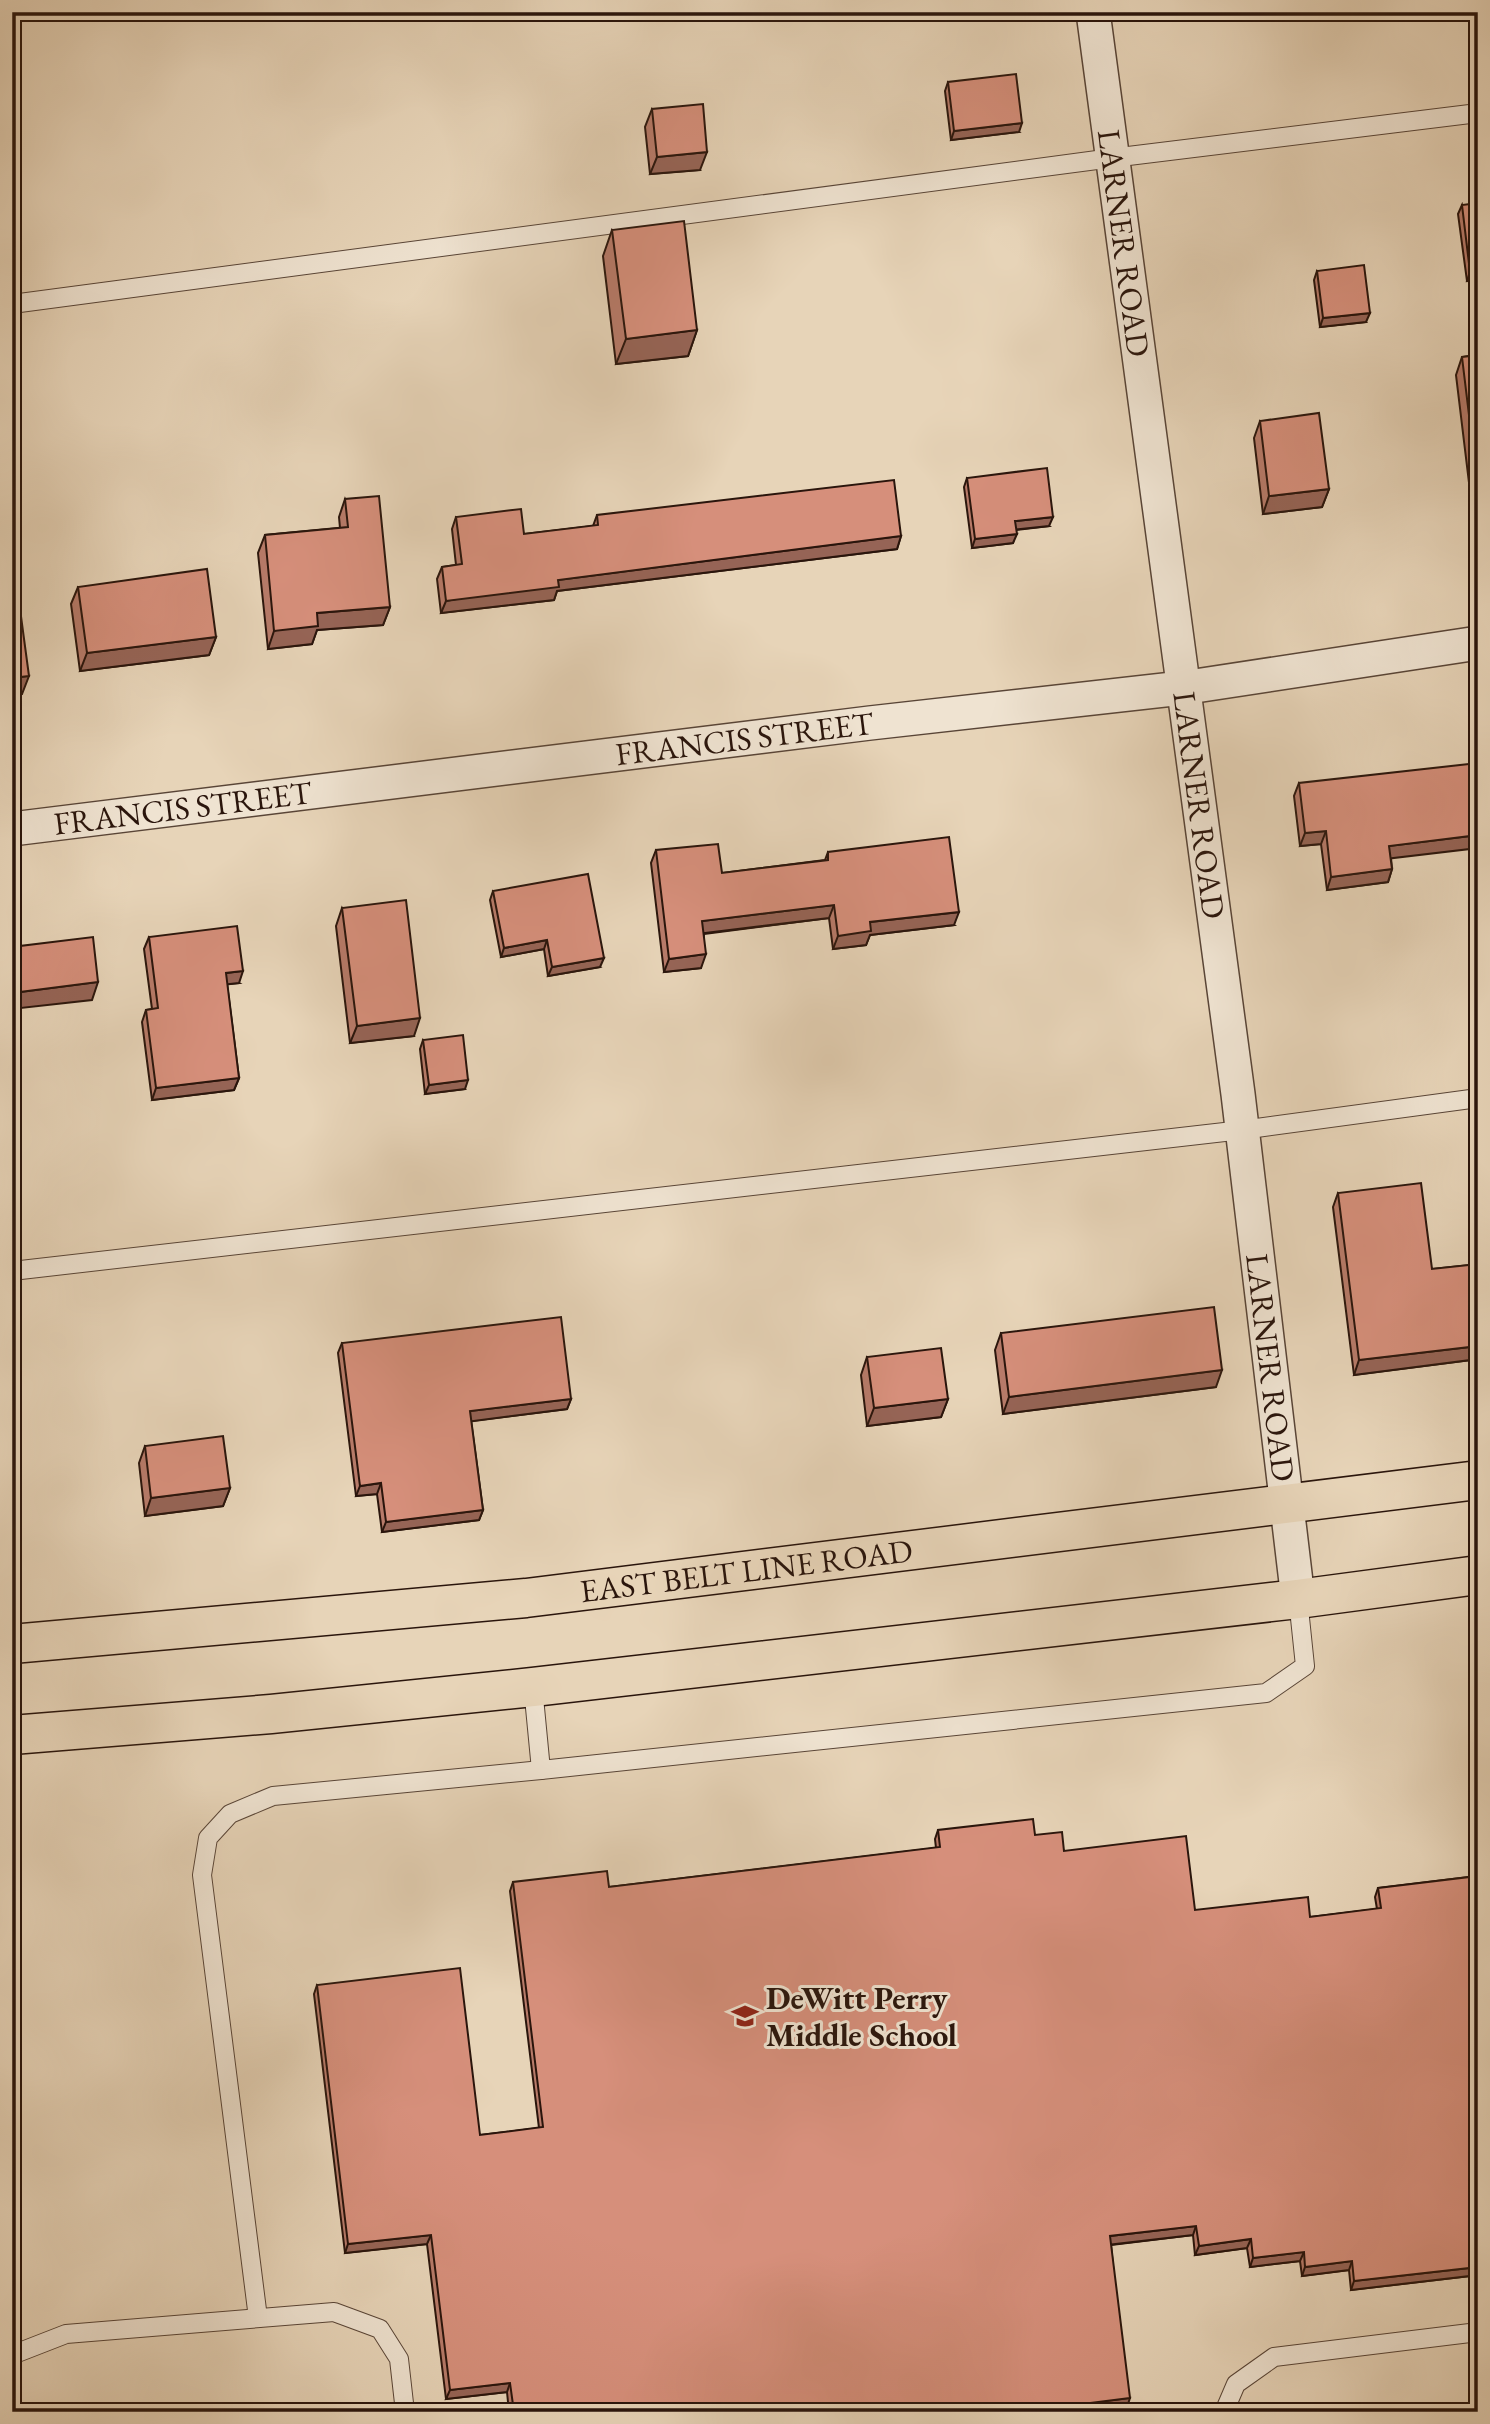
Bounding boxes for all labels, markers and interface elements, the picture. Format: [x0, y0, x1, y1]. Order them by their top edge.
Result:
street label: LARNER ROAD [1088, 127, 1160, 359]
street label: LARNER ROAD [1163, 689, 1235, 921]
street label: FRANCIS STREET [613, 702, 876, 775]
street label: FRANCIS STREET [51, 771, 315, 845]
street label: LARNER ROAD [1236, 1251, 1305, 1484]
street label: EAST BELT LINE ROAD [578, 1529, 915, 1612]
place label: DeWitt Perry Middle School [766, 1977, 957, 2056]
school or university icon: DeWitt Perry Middle School [730, 2001, 760, 2031]

